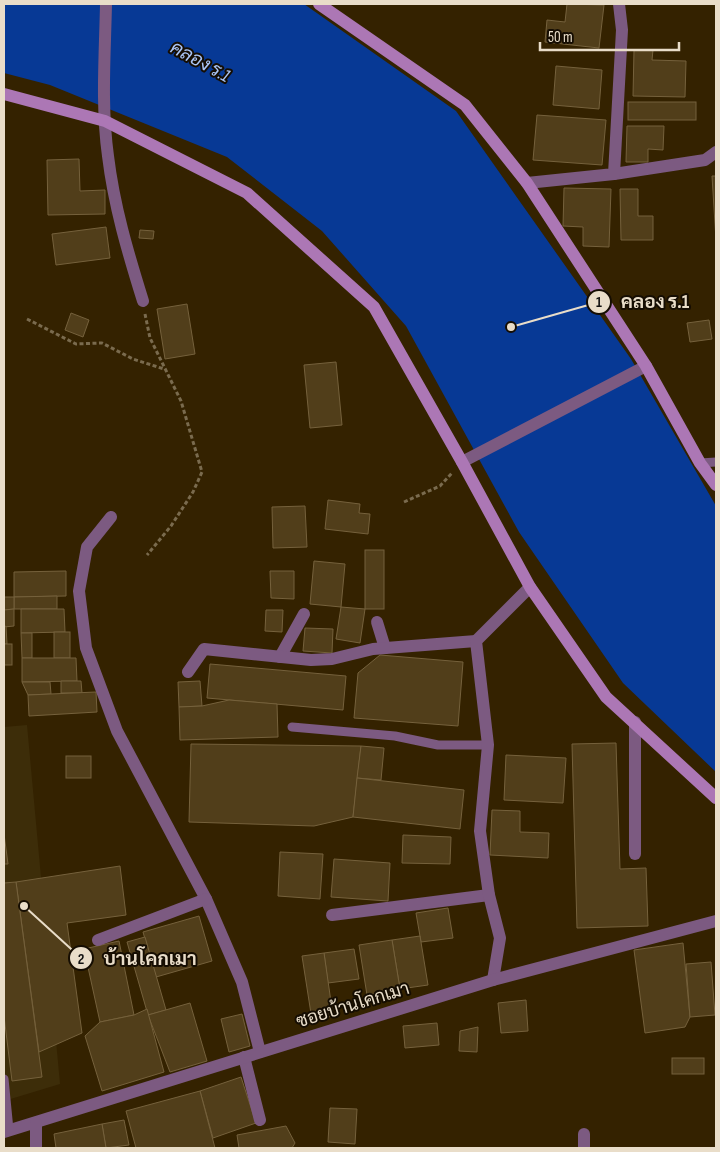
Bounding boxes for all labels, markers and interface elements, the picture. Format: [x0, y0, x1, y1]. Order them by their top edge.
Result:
scale bar [540, 20, 679, 52]
text: 50 m [548, 28, 573, 47]
water label: คลอง ร.1 [166, 36, 234, 88]
callout: คลอง ร.1 [586, 285, 699, 319]
text: คลอง ร.1 [621, 291, 690, 314]
text: 1 [596, 293, 602, 312]
callout: บ้านโคกเมา [69, 941, 207, 975]
text: บ้านโคกเมา [103, 946, 197, 971]
text: 2 [78, 950, 84, 969]
street label: ซอยบ้านโคกเมา [293, 975, 412, 1032]

